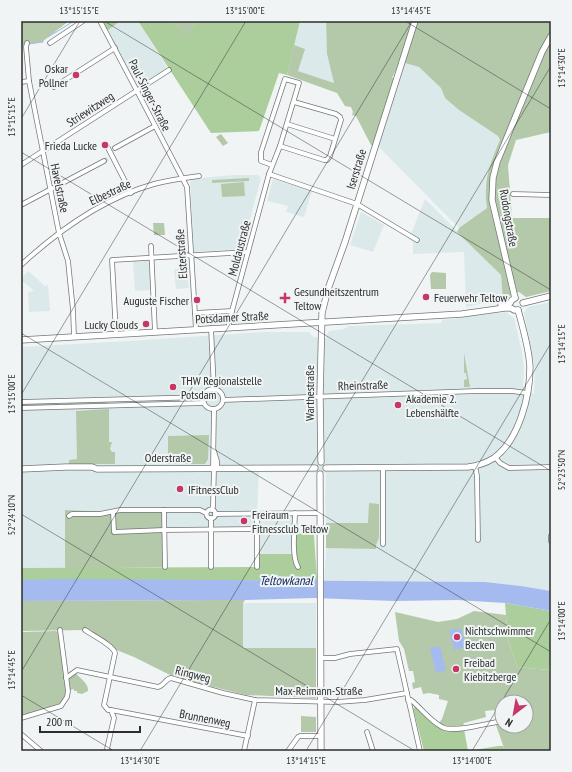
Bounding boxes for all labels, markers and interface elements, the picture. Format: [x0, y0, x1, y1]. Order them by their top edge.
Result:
text: 13°15'15"E [59, 4, 99, 17]
text: 13°15'00"E [225, 4, 265, 17]
text: 13°14'45"E [391, 4, 431, 17]
text: 13°14'30"E [555, 48, 568, 88]
street label: Paul-Singer-Straße [125, 57, 175, 133]
place label: Oskar Pollner [39, 61, 69, 90]
marker: Oskar Pollner [71, 70, 81, 80]
street label: Striewitzweg [63, 88, 117, 130]
text: 13°15'15"E [5, 97, 18, 137]
place label: Frieda Lucke [45, 138, 97, 153]
marker: Frieda Lucke [100, 140, 110, 150]
street label: Iserstraße [343, 147, 369, 191]
street label: Havelstraße [47, 162, 73, 214]
street label: Elbestraße [87, 176, 133, 208]
street label: Rudongstraße [497, 188, 521, 248]
street label: Moldaustraße [224, 218, 254, 278]
street label: Elsterstraße [172, 229, 190, 279]
place label: Gesundheitszentrum Teltow [294, 284, 379, 313]
place label: Feuerwehr Teltow [434, 290, 508, 305]
marker: Gesundheitszentrum Teltow [279, 292, 291, 304]
marker: Feuerwehr Teltow [421, 292, 431, 302]
place label: Auguste Fischer [124, 293, 190, 308]
marker: Auguste Fischer [192, 295, 202, 305]
street label: Potsdamer Straße [195, 308, 269, 326]
place label: Lucky Clouds [84, 317, 138, 332]
marker: Lucky Clouds [141, 319, 151, 329]
text: 13°14'15"E [555, 324, 568, 364]
street label: Warthestraße [302, 365, 317, 421]
place label: THW Regionalstelle Potsdam [181, 373, 262, 402]
text: 13°15'00"E [5, 374, 18, 414]
street label: Rheinstraße [338, 377, 388, 393]
marker: THW Regionalstelle Potsdam [168, 382, 178, 392]
place label: Akademie 2. Lebenshälfte [406, 391, 459, 420]
marker: Akademie 2. Lebenshälfte [393, 400, 403, 410]
street label: Oderstraße [145, 450, 191, 465]
text: 52°23'50"N [555, 450, 568, 490]
place label: IFitnessClub [188, 482, 239, 497]
marker: IFitnessClub [175, 484, 185, 494]
text: 52°24'10"N [5, 495, 18, 535]
place label: Freiraum Fitnessclub Teltow [252, 507, 329, 536]
marker: Freiraum Fitnessclub Teltow [239, 516, 249, 526]
water label: Teltowkanal [259, 572, 315, 589]
text: 13°14'00"E [555, 601, 568, 641]
place label: Nichtschwimmer Becken [465, 623, 535, 652]
marker: Nichtschwimmer Becken [452, 632, 462, 642]
text: 13°14'45"E [5, 650, 18, 690]
place label: Freibad Kiebitzberge [464, 655, 517, 684]
street label: Ringweg [174, 662, 212, 686]
marker: Freibad Kiebitzberge [451, 664, 461, 674]
street label: Max-Reimann-Straße [275, 683, 363, 698]
north arrow [494, 694, 534, 734]
street label: Brunnenweg [178, 706, 232, 730]
scale bar [40, 708, 140, 734]
text: 200 m [46, 714, 73, 729]
text: N [503, 715, 515, 730]
text: 13°14'30"E [120, 754, 160, 767]
text: 13°14'15"E [286, 754, 326, 767]
text: 13°14'00"E [452, 754, 492, 767]

